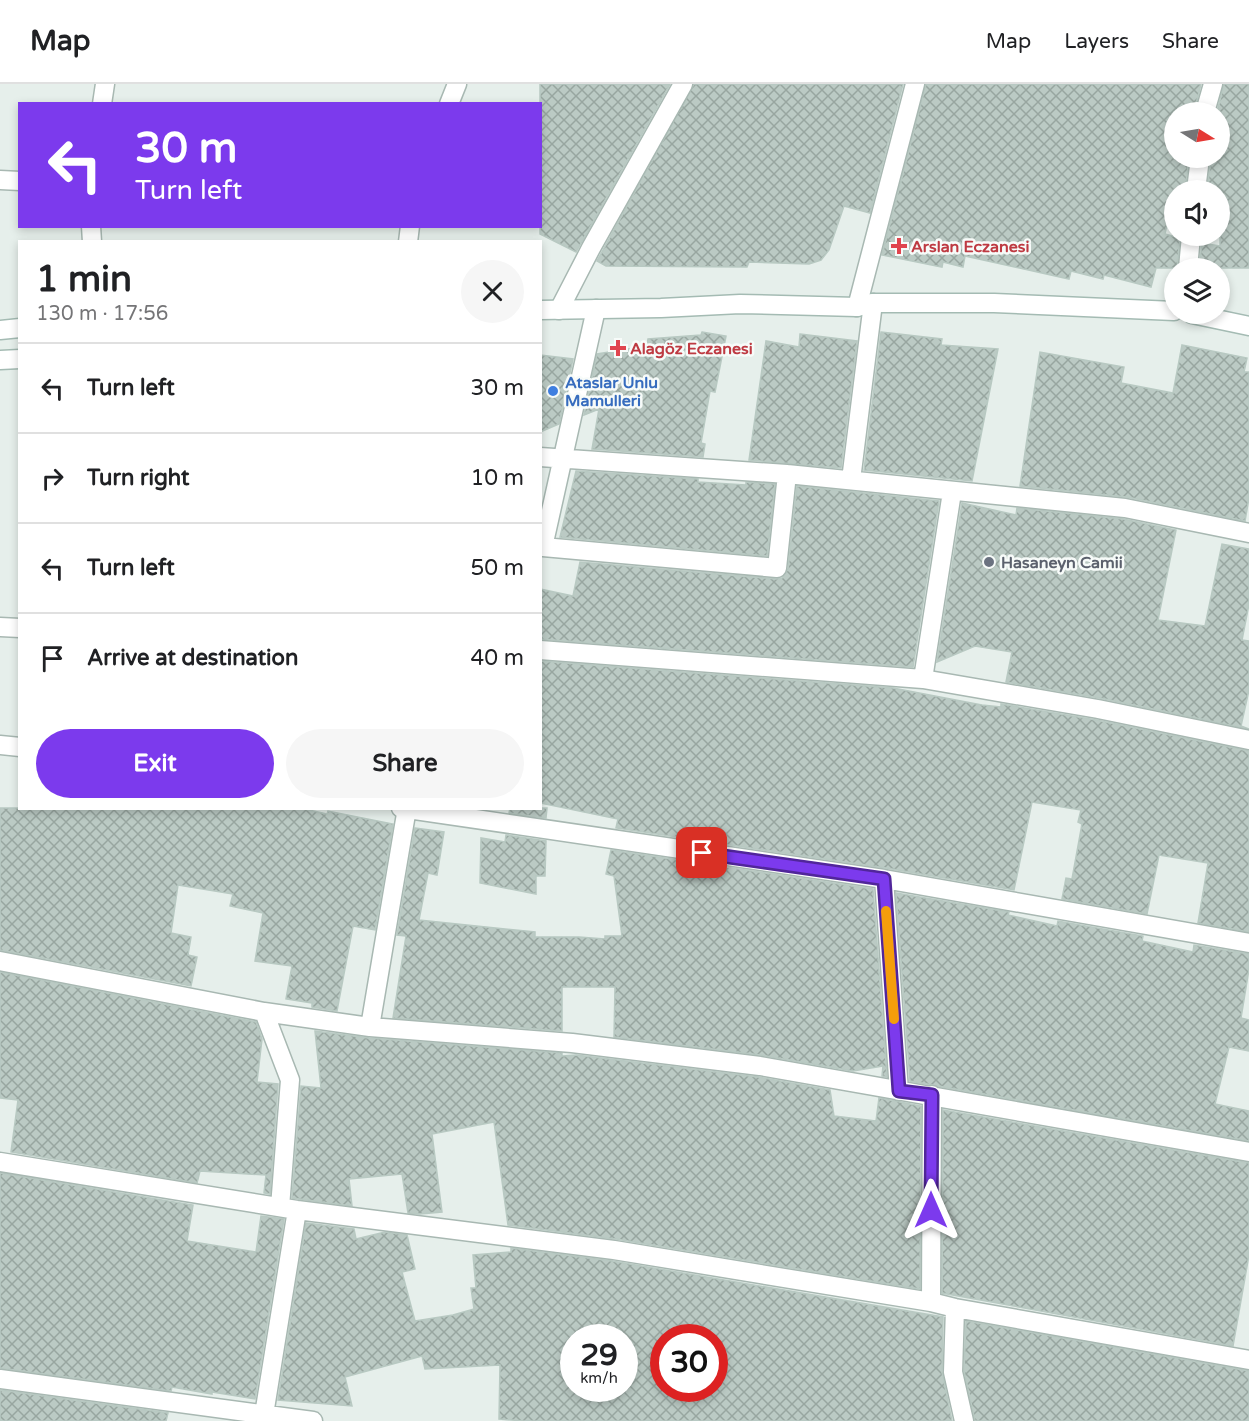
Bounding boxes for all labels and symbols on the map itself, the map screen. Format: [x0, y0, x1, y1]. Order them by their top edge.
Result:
north arrow [1164, 102, 1230, 168]
place label: Arslan Eczanesi [911, 237, 1029, 257]
marker: Arslan Eczanesi [892, 239, 906, 253]
place label: Alagöz Eczanesi [630, 339, 753, 359]
marker: Alagöz Eczanesi [611, 341, 625, 355]
place label: Ataslar Unlu Mamulleri [565, 373, 658, 411]
marker: Ataslar Unlu Mamulleri [546, 384, 560, 398]
place label: Hasaneyn Camii [1001, 553, 1123, 573]
marker: Hasaneyn Camii [982, 555, 996, 569]
pin [676, 827, 727, 878]
position arrow [899, 1178, 963, 1242]
speed limit sign: 30 [650, 1324, 728, 1402]

